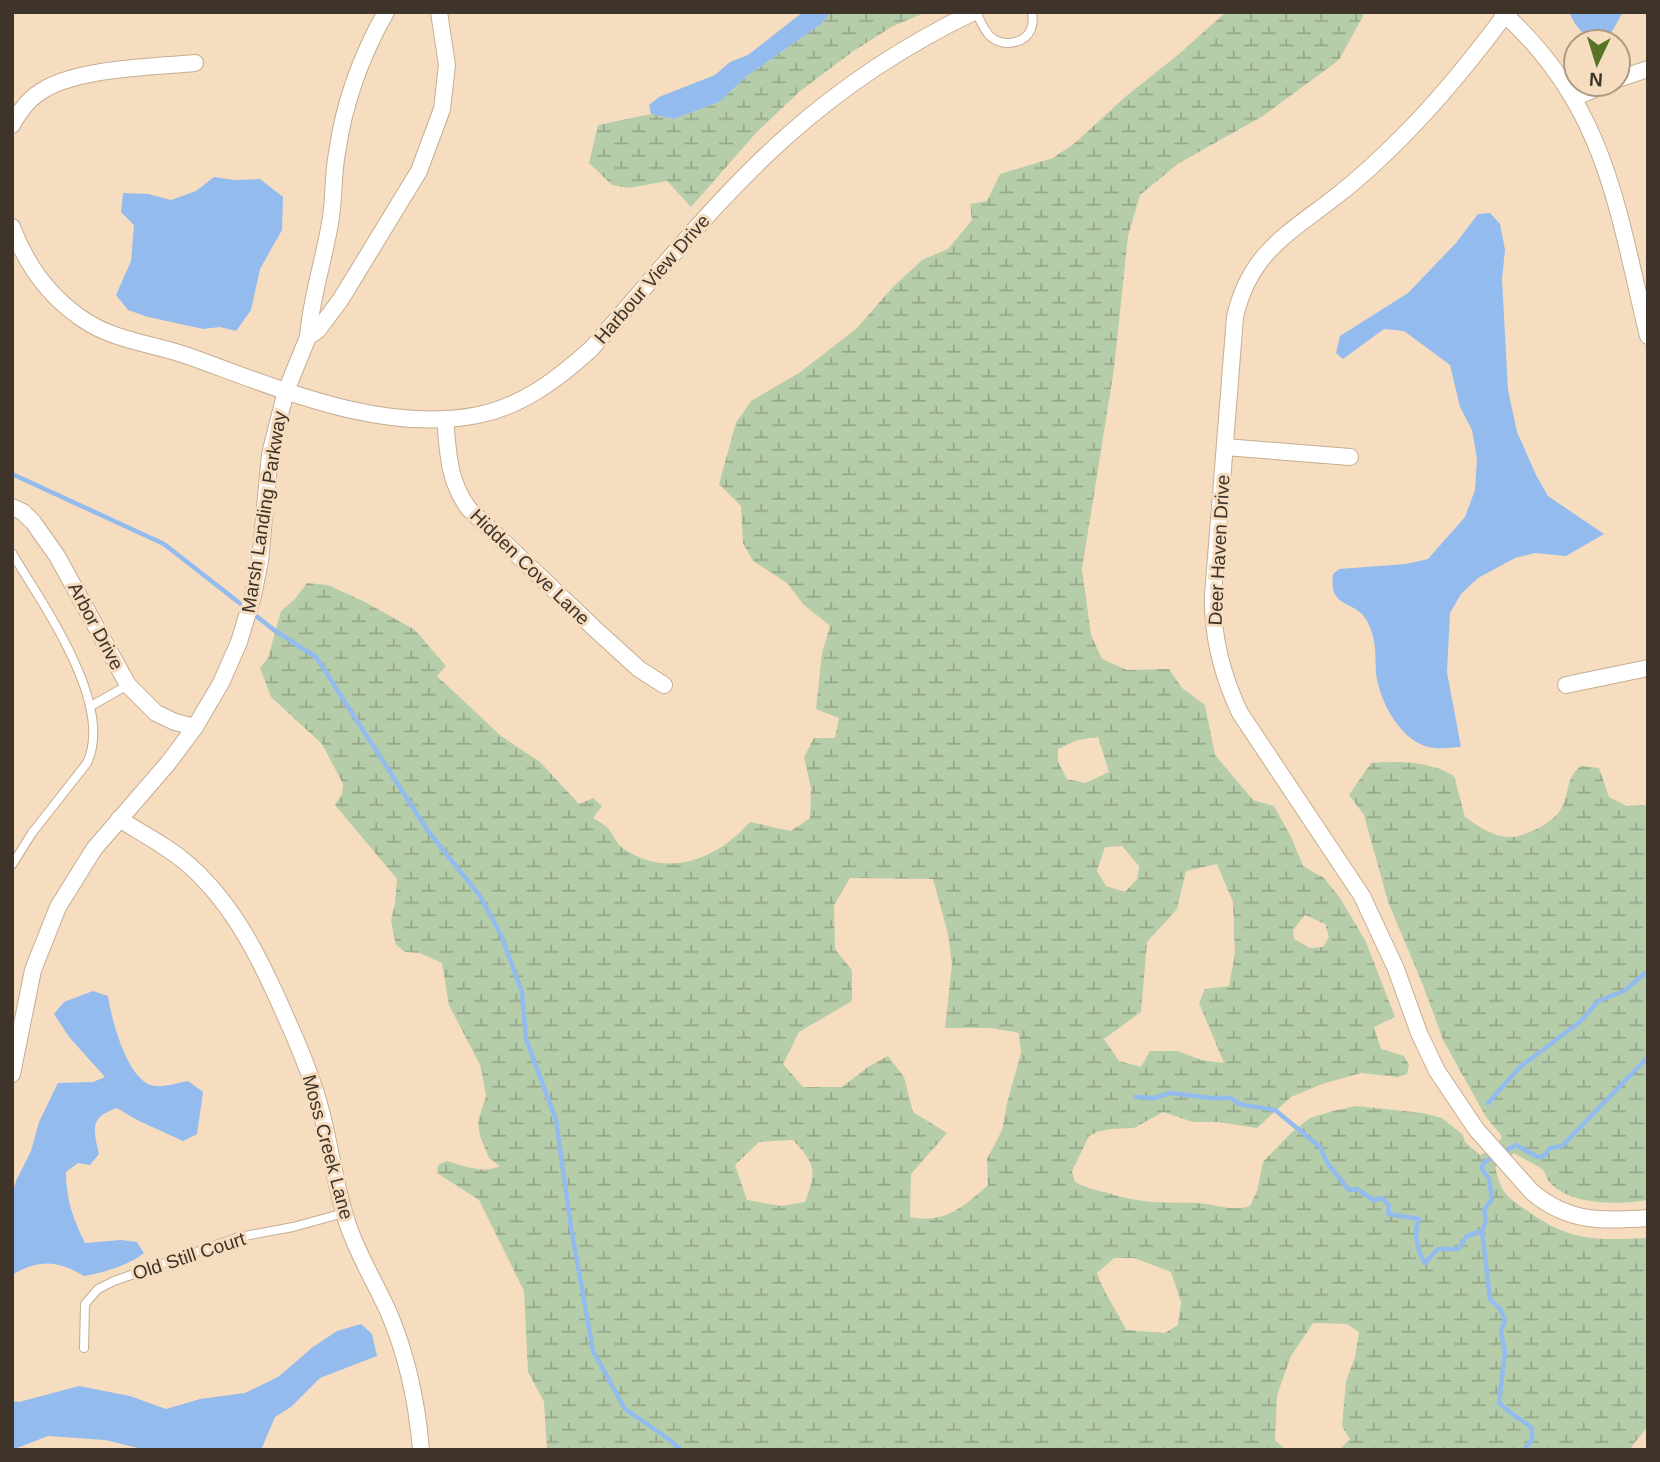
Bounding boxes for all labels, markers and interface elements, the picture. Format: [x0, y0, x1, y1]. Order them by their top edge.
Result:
north arrow [1562, 28, 1632, 98]
text: N [1588, 69, 1603, 90]
street label: Harbour View Drive [590, 210, 714, 348]
street label: Marsh Landing Parkway [238, 409, 290, 614]
street label: Deer Haven Drive [1205, 474, 1233, 626]
street label: Hidden Cove Lane [466, 505, 594, 629]
street label: Arbor Drive [64, 579, 128, 673]
street label: Moss Creek Lane [299, 1072, 357, 1222]
street label: Old Still Court [130, 1228, 249, 1284]

